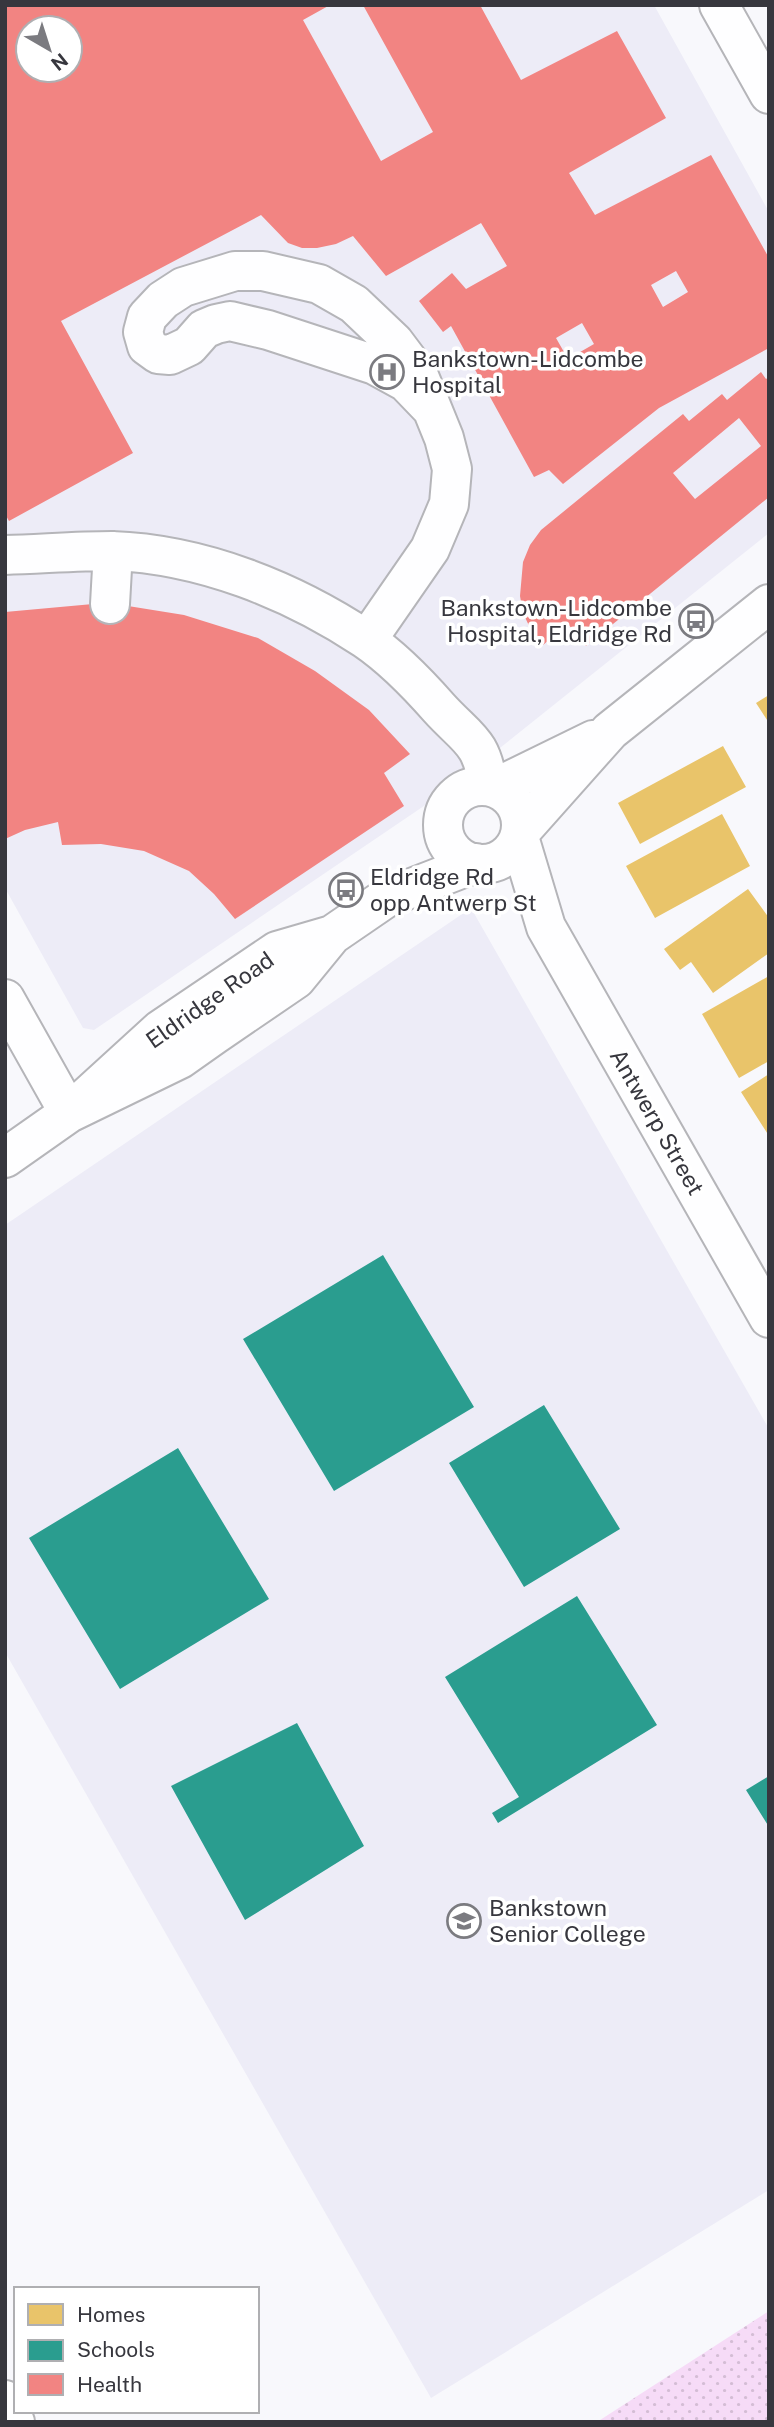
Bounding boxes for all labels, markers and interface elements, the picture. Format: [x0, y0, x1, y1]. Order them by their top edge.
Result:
north arrow [14, 14, 84, 84]
text: N [47, 49, 72, 75]
place label: Bankstown-Lidcombe Hospital [412, 345, 644, 398]
hospital icon: Bankstown-Lidcombe Hospital [368, 353, 406, 391]
place label: Bankstown-Lidcombe Hospital, Eldridge Rd [440, 594, 672, 647]
bus stop icon: Bankstown-Lidcombe Hospital, Eldridge Rd [677, 602, 715, 640]
place label: Eldridge Rd opp Antwerp St [370, 863, 537, 916]
bus stop icon: Eldridge Rd opp Antwerp St [327, 871, 365, 909]
street label: Eldridge Road [141, 946, 279, 1054]
street label: Antwerp Street [605, 1044, 710, 1200]
place label: Bankstown Senior College [489, 1894, 646, 1947]
school or university icon: Bankstown Senior College [445, 1902, 483, 1940]
legend [14, 2287, 259, 2413]
text: Homes [77, 2302, 145, 2327]
text: Schools [77, 2337, 155, 2362]
text: Health [77, 2372, 142, 2397]

